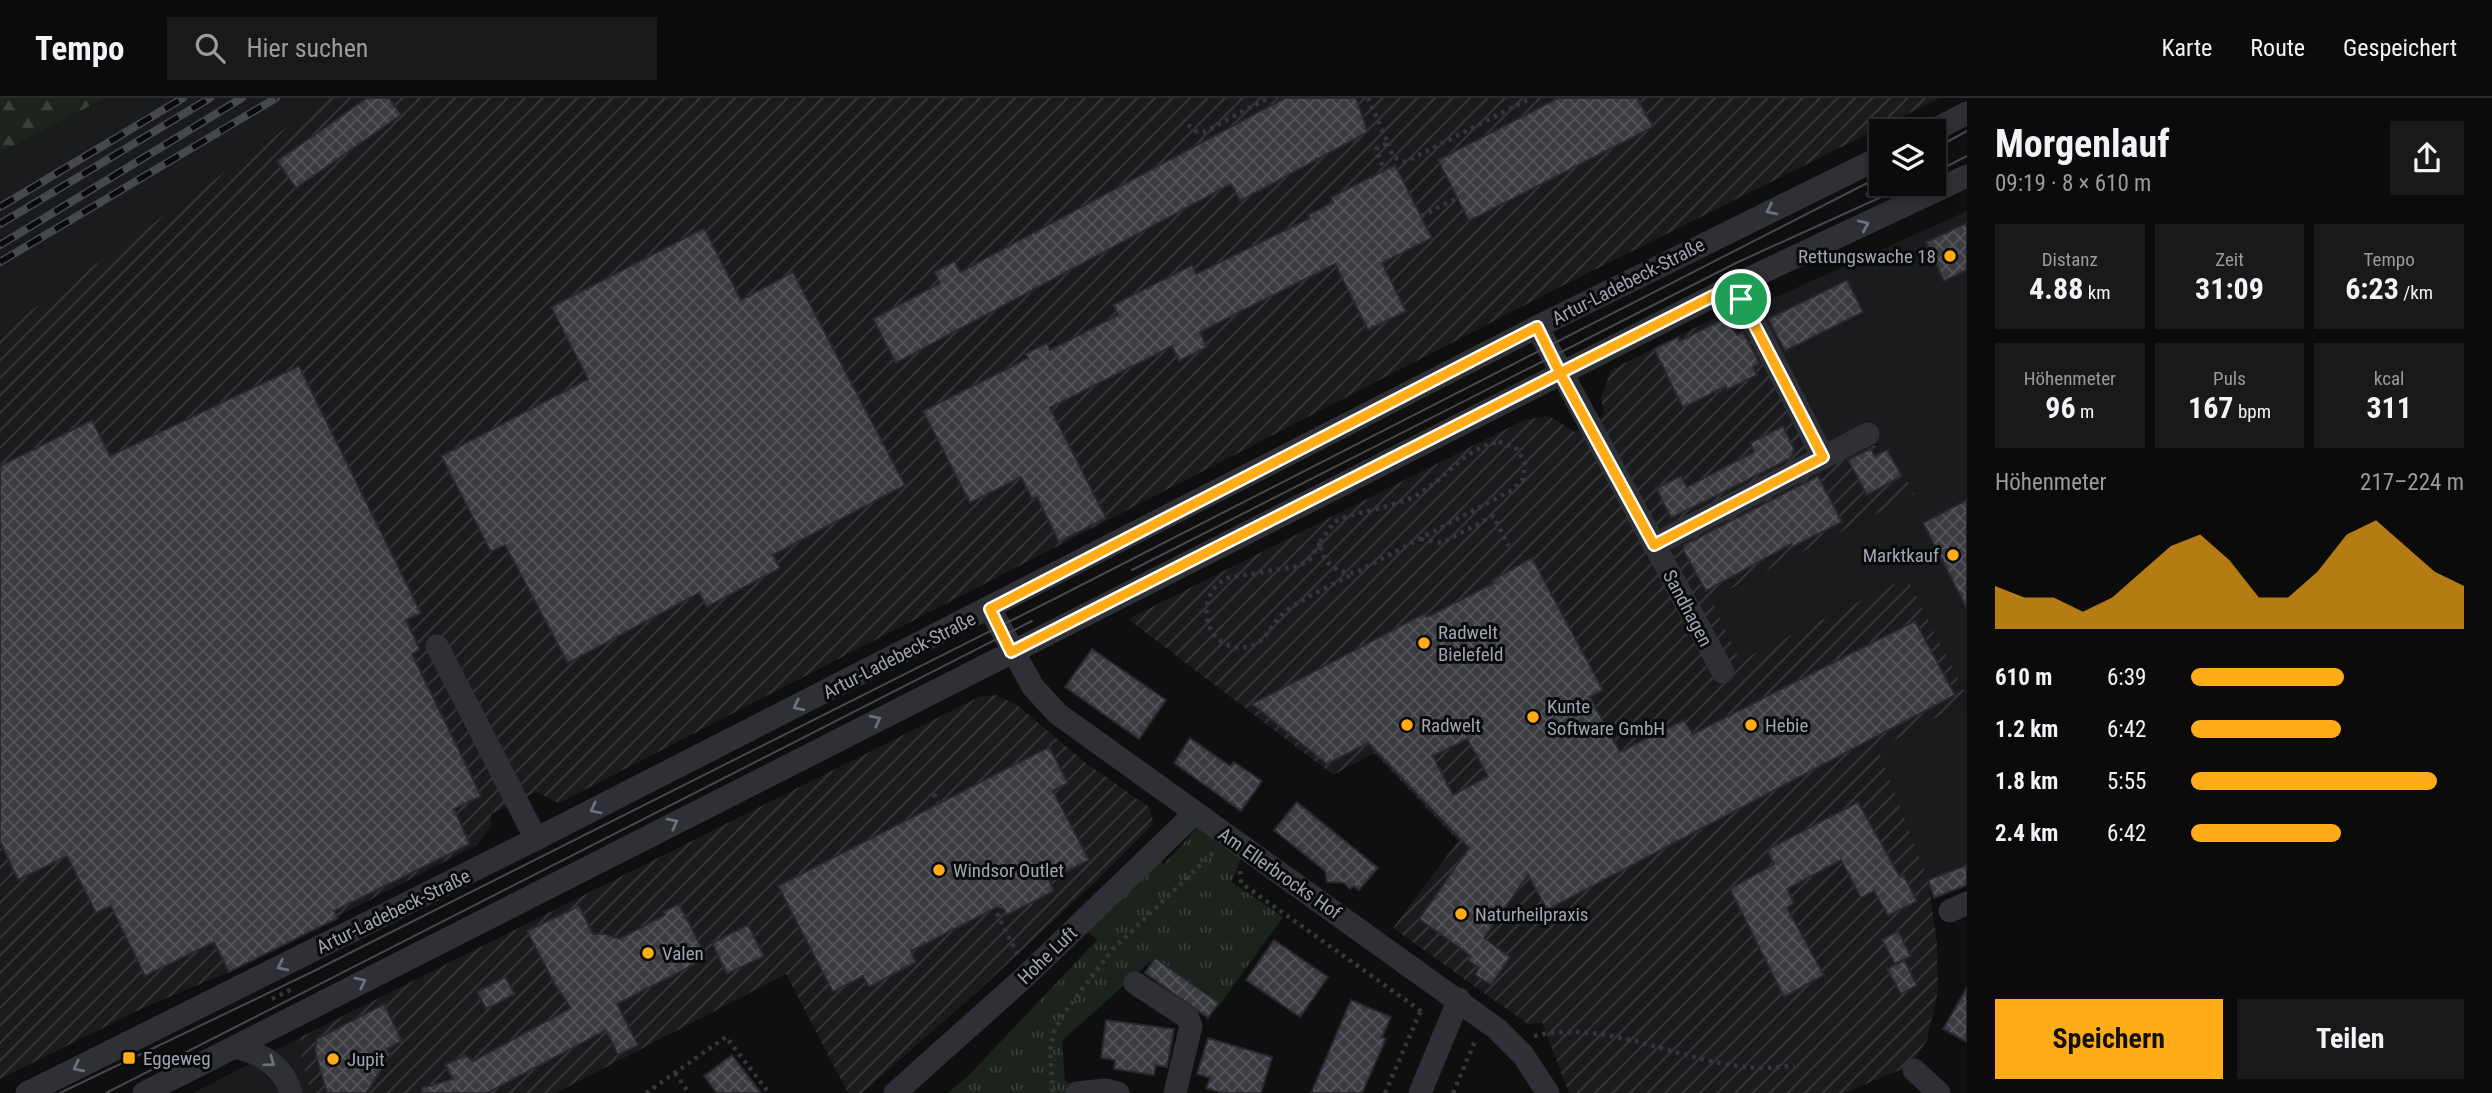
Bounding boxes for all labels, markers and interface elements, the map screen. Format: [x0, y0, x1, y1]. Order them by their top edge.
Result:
search box [167, 17, 657, 80]
text: Tempo [35, 29, 125, 68]
icon: search [191, 29, 229, 67]
text: Hier suchen [247, 33, 368, 63]
text: Karte [2162, 34, 2212, 62]
text: Route [2250, 34, 2305, 62]
text: Gespeichert [2343, 34, 2457, 62]
map controls [1869, 119, 1946, 196]
button: layers [1869, 119, 1946, 196]
button: share [2390, 121, 2464, 195]
text: Morgenlauf [1995, 122, 2170, 166]
text: 09:19 · 8 × 610 m [1995, 170, 2151, 197]
one-way arrow [1766, 201, 1778, 215]
one-way arrow [1857, 219, 1869, 233]
street label: Artur-Ladebeck-Straße [1548, 233, 1708, 330]
place label: Rettungswache 18 [1798, 245, 1936, 268]
marker: Rettungswache 18 [1942, 248, 1958, 264]
text: Distanz [2042, 248, 2098, 271]
text: Zeit [2215, 248, 2244, 271]
text: Tempo [2364, 248, 2415, 271]
pin [1711, 269, 1771, 329]
text: 4.88 [2029, 271, 2083, 306]
text: 31:09 [2195, 271, 2264, 306]
text: 6:23 [2345, 271, 2399, 306]
icon: arrive [1722, 280, 1760, 318]
text: km [2083, 281, 2111, 304]
text: /km [2399, 281, 2433, 304]
text: Höhenmeter [2024, 367, 2116, 390]
text: Puls [2213, 367, 2246, 390]
text: kcal [2374, 367, 2404, 390]
text: 96 [2045, 390, 2076, 425]
text: 167 [2188, 390, 2234, 425]
text: 311 [2366, 390, 2412, 425]
text: m [2076, 400, 2094, 423]
text: bpm [2234, 400, 2271, 423]
text: Höhenmeter [1995, 469, 2107, 496]
text: 217–224 m [2360, 469, 2464, 496]
place label: Marktkauf [1863, 544, 1939, 567]
marker: Marktkauf [1945, 547, 1961, 563]
street label: Sandhagen [1658, 566, 1717, 650]
street label: Artur-Ladebeck-Straße [819, 607, 979, 704]
place label: Radwelt Bielefeld [1438, 621, 1503, 666]
marker: Radwelt Bielefeld [1416, 635, 1432, 651]
text: 610 m [1995, 664, 2052, 691]
text: 6:39 [2107, 664, 2146, 691]
place label: Kunte Software GmbH [1547, 695, 1665, 740]
one-way arrow [793, 698, 805, 712]
marker: Kunte Software GmbH [1525, 709, 1541, 725]
place label: Radwelt [1421, 714, 1481, 737]
place label: Hebie [1765, 714, 1808, 737]
one-way arrow [869, 715, 881, 729]
text: 1.2 km [1995, 716, 2058, 743]
text: 6:42 [2107, 716, 2146, 743]
marker: Radwelt [1399, 717, 1415, 733]
marker: Hebie [1743, 717, 1759, 733]
text: 1.8 km [1995, 768, 2058, 795]
text: 5:55 [2107, 768, 2146, 795]
one-way arrow [590, 801, 602, 815]
one-way arrow [666, 818, 678, 832]
text: 2.4 km [1995, 820, 2058, 847]
text: 6:42 [2107, 820, 2146, 847]
street label: Am Ellerbrocks Hof [1214, 822, 1346, 924]
place label: Windsor Outlet [953, 859, 1064, 882]
marker: Windsor Outlet [931, 862, 947, 878]
street label: Artur-Ladebeck-Straße [313, 864, 474, 959]
place label: Naturheilpraxis [1475, 903, 1589, 926]
marker: Naturheilpraxis [1453, 906, 1469, 922]
street label: Hohe Luft [1013, 922, 1082, 989]
place label: Valen [662, 942, 704, 965]
marker: Valen [640, 945, 656, 961]
one-way arrow [277, 957, 289, 971]
one-way arrow [354, 977, 366, 991]
button: Speichern [1995, 999, 2223, 1079]
button: Teilen [2237, 999, 2464, 1079]
place label: Eggeweg [143, 1047, 211, 1070]
place label: Jupit [347, 1048, 385, 1071]
marker: Eggeweg [121, 1050, 137, 1066]
marker: Jupit [325, 1051, 341, 1067]
one-way arrow [262, 1054, 275, 1067]
one-way arrow [73, 1059, 85, 1073]

